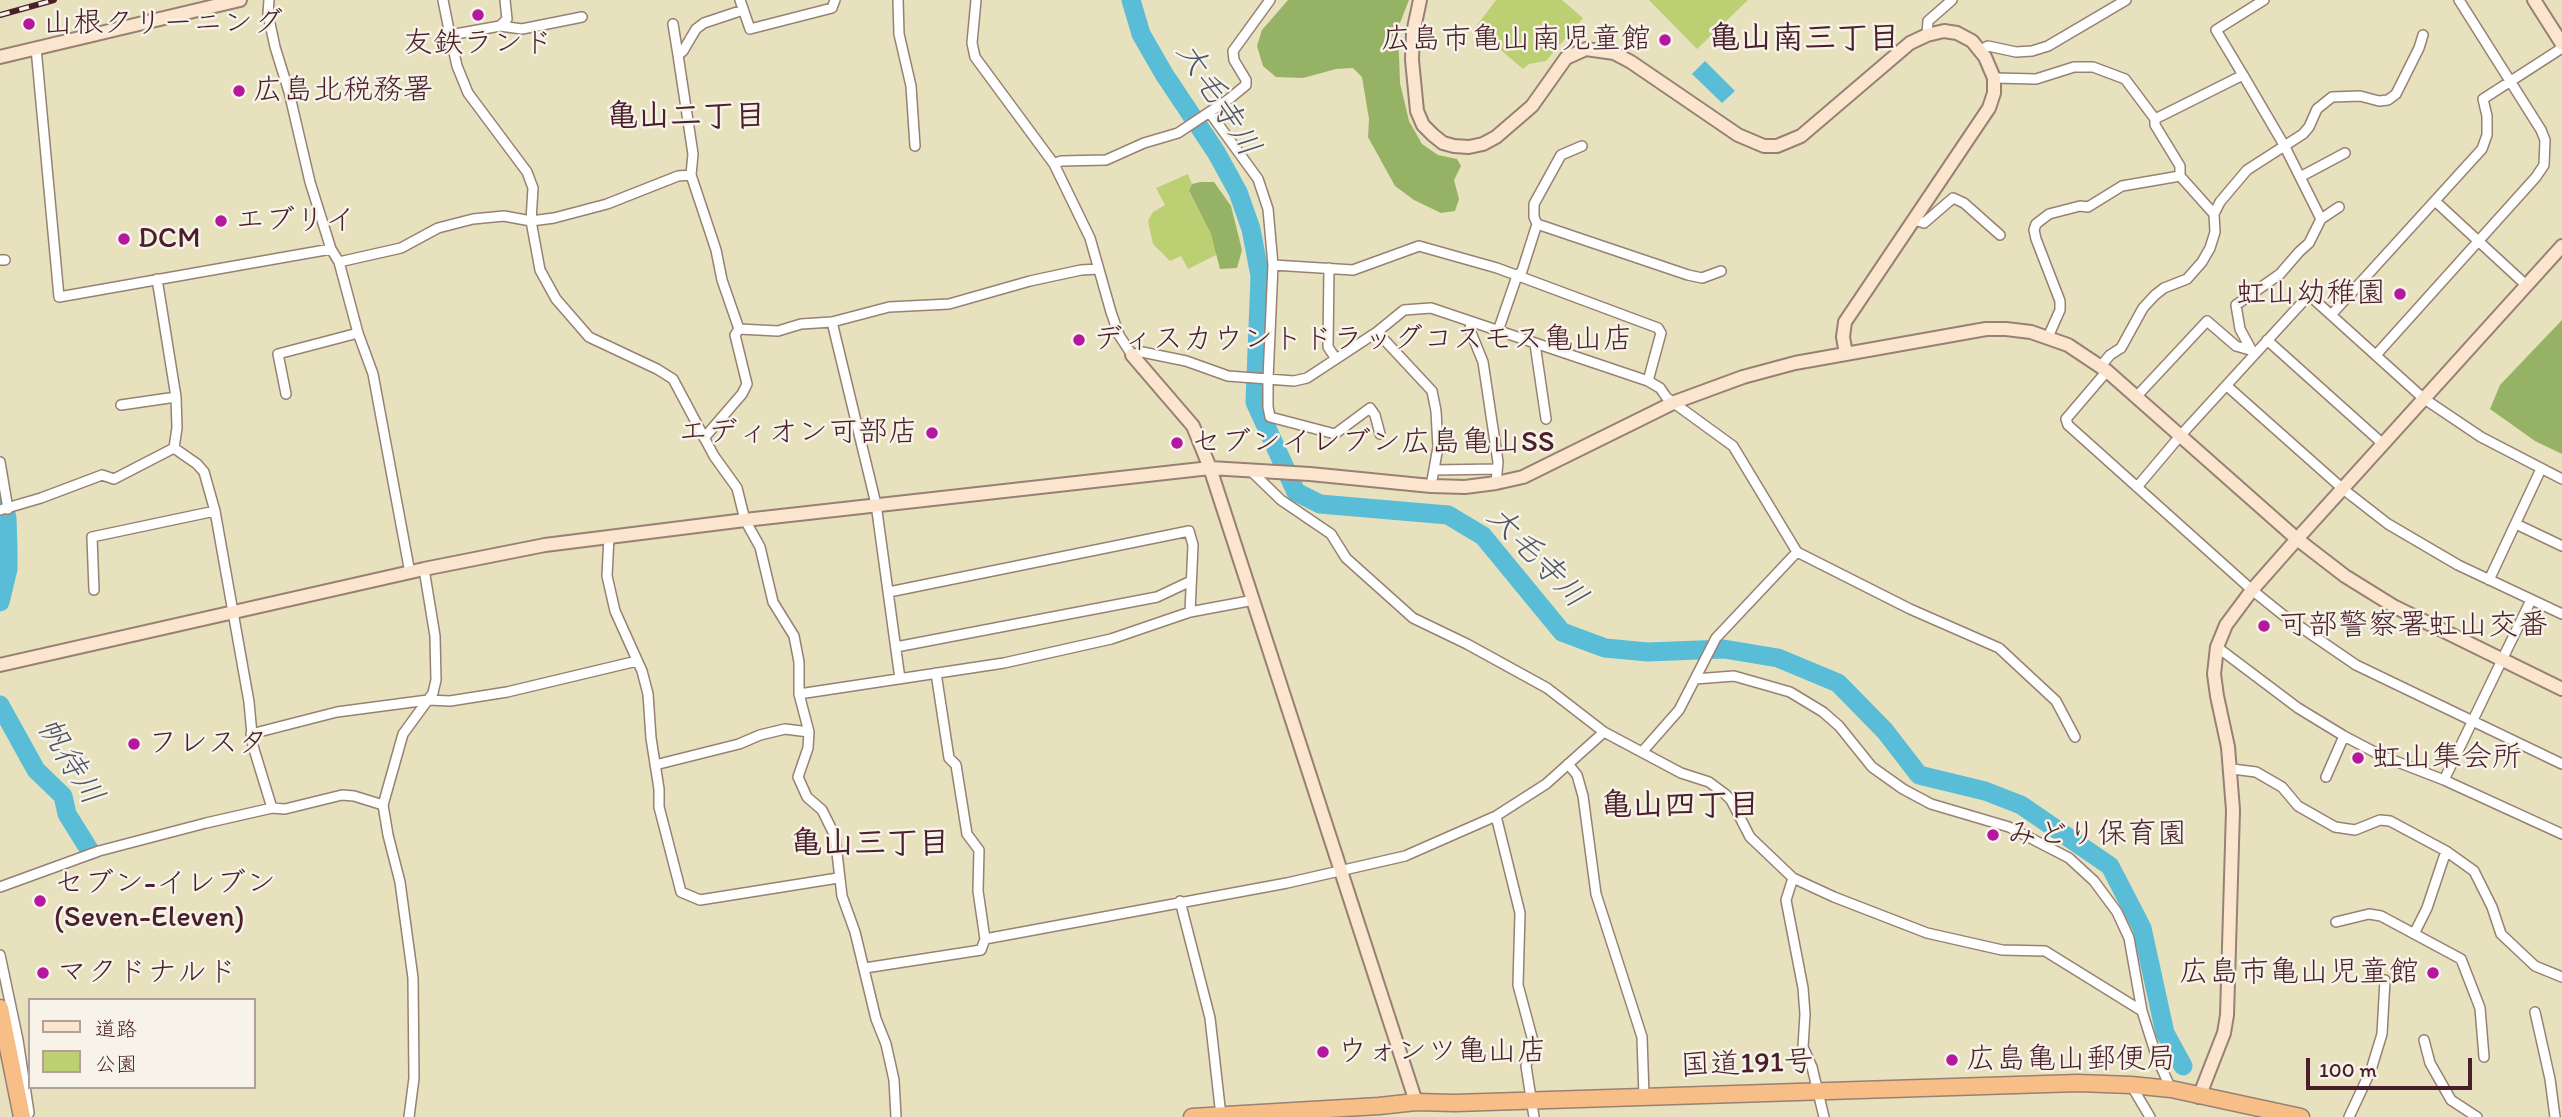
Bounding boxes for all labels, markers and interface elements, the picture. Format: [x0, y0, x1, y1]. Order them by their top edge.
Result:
place label: 山根クリーニング [43, 6, 283, 42]
marker: 友鉄ランド [470, 7, 486, 23]
marker: 山根クリーニング [21, 16, 37, 32]
district label: 亀山南三丁目 [1708, 21, 1900, 59]
place label: 広島市亀山南児童館 [1381, 22, 1651, 58]
place label: 友鉄ランド [403, 26, 553, 62]
marker: 広島市亀山南児童館 [1657, 32, 1673, 48]
water label: 大毛寺川 [1167, 36, 1267, 164]
place label: 広島北税務署 [253, 73, 433, 109]
marker: 広島北税務署 [231, 83, 247, 99]
district label: 亀山二丁目 [606, 99, 766, 137]
place label: エブリイ [235, 203, 355, 239]
marker: エブリイ [213, 213, 229, 229]
place label: DCM [138, 221, 201, 257]
marker: DCM [116, 231, 132, 247]
place label: 虹山幼稚園 [2236, 276, 2386, 312]
marker: 虹山幼稚園 [2392, 286, 2408, 302]
place label: ディスカウントドラッグコスモス亀山店 [1093, 322, 1633, 358]
marker: ディスカウントドラッグコスモス亀山店 [1071, 332, 1087, 348]
place label: エディオン可部店 [678, 415, 918, 451]
marker: エディオン可部店 [924, 425, 940, 441]
place label: セブンイレブン広島亀山SS [1191, 425, 1555, 461]
marker: セブンイレブン広島亀山SS [1169, 435, 1185, 451]
water label: 大毛寺川 [1478, 499, 1594, 617]
place label: 可部警察署虹山交番 [2278, 608, 2548, 644]
marker: 可部警察署虹山交番 [2256, 618, 2272, 634]
water label: 帆待川 [27, 711, 111, 813]
place label: フレスタ [148, 726, 268, 762]
marker: フレスタ [126, 736, 142, 752]
place label: 虹山集会所 [2372, 740, 2522, 776]
marker: 虹山集会所 [2350, 750, 2366, 766]
district label: 亀山四丁目 [1600, 788, 1760, 826]
place label: みどり保育園 [2007, 817, 2187, 853]
district label: 亀山三丁目 [790, 826, 950, 864]
marker: みどり保育園 [1985, 827, 2001, 843]
place label: セブン-イレブン (Seven-Eleven) [54, 866, 276, 936]
marker: セブン-イレブン (Seven-Eleven) [32, 893, 48, 909]
place label: マクドナルド [57, 955, 237, 991]
place label: 広島市亀山児童館 [2179, 955, 2419, 991]
marker: マクドナルド [35, 965, 51, 981]
marker: 広島市亀山児童館 [2425, 965, 2441, 981]
legend [28, 998, 256, 1089]
text: 道路 [95, 1016, 137, 1041]
place label: ウォンツ亀山店 [1337, 1034, 1547, 1070]
place label: 広島亀山郵便局 [1966, 1042, 2176, 1078]
marker: ウォンツ亀山店 [1315, 1044, 1331, 1060]
scale bar [2310, 1044, 2476, 1088]
street label: 国道191号 [1680, 1045, 1814, 1085]
text: 公園 [95, 1051, 137, 1076]
marker: 広島亀山郵便局 [1944, 1052, 1960, 1068]
text: 100 m [2319, 1057, 2377, 1082]

